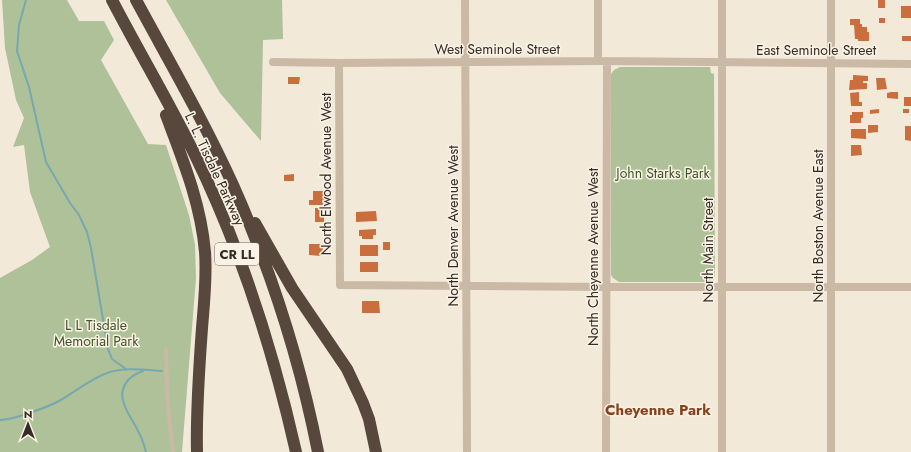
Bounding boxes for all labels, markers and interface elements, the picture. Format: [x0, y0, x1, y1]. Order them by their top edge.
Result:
street label: West Seminole Street [434, 39, 560, 59]
street label: East Seminole Street [756, 40, 877, 60]
street label: North Elwood Avenue West [316, 92, 336, 255]
street label: L. L. Tisdale Parkway [180, 109, 250, 230]
street label: North Denver Avenue West [443, 145, 463, 307]
street label: North Boston Avenue East [808, 149, 828, 303]
park label: John Starks Park [614, 163, 711, 183]
street label: North Cheyenne Avenue West [583, 167, 603, 346]
street label: North Main Street [698, 197, 718, 302]
road number: CR LL [215, 243, 259, 265]
park label: L L Tisdale Memorial Park [54, 315, 139, 351]
district label: Cheyenne Park [605, 399, 711, 421]
north arrow [8, 404, 48, 444]
text: N [24, 406, 32, 422]

